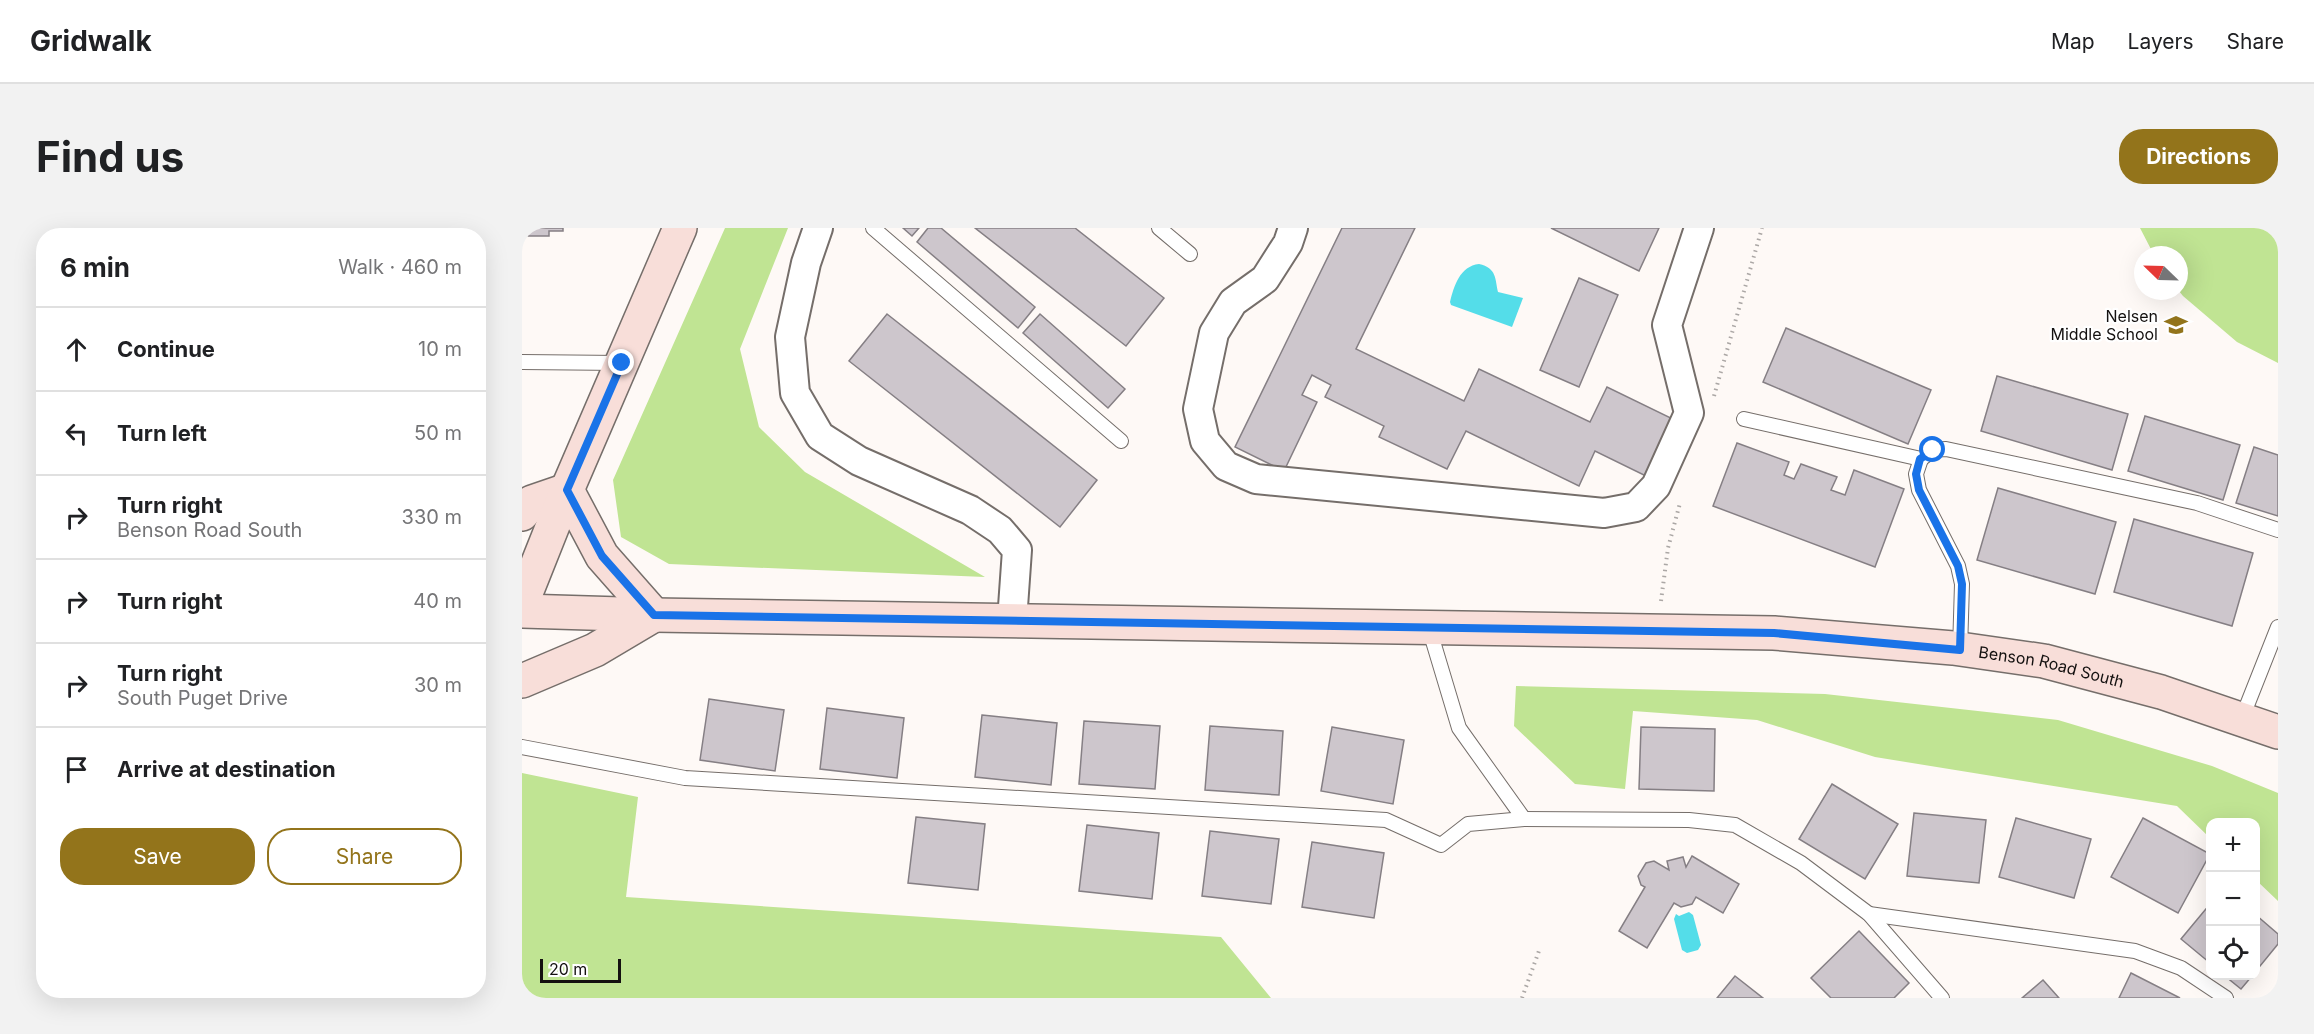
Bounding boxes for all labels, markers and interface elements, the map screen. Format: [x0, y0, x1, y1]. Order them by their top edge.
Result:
text: Gridwalk [30, 24, 152, 58]
text: Map [2051, 29, 2095, 54]
text: Layers [2128, 29, 2194, 54]
text: Share [2227, 29, 2284, 54]
button: Directions [2119, 129, 2278, 184]
text: Find us [36, 131, 184, 182]
north arrow [2134, 246, 2188, 300]
text: 6 min [60, 252, 130, 283]
text: Walk · 460 m [338, 255, 462, 279]
place label: Nelsen Middle School [2050, 306, 2158, 344]
school or university icon: Nelsen Middle School [2163, 312, 2189, 338]
icon: ahead [60, 333, 93, 366]
text: Continue [117, 336, 215, 362]
text: 10 m [418, 337, 462, 361]
route end [608, 349, 634, 375]
icon: left [60, 417, 93, 450]
text: Turn left [117, 420, 207, 446]
text: 50 m [414, 421, 462, 445]
route start [1919, 436, 1945, 462]
text: Turn right [117, 492, 223, 518]
icon: right [60, 501, 93, 534]
text: 330 m [402, 505, 462, 529]
text: Benson Road South [117, 518, 302, 542]
icon: right [60, 585, 93, 618]
text: Turn right [117, 588, 223, 614]
text: 40 m [413, 589, 462, 613]
street label: Benson Road South [1977, 642, 2126, 692]
text: Turn right [117, 660, 223, 686]
icon: right [60, 669, 93, 702]
text: 30 m [414, 673, 462, 697]
text: South Puget Drive [117, 686, 288, 710]
icon: arrive [60, 753, 93, 786]
text: Arrive at destination [117, 756, 336, 782]
map controls [2206, 818, 2260, 980]
button: + [2206, 818, 2260, 872]
button: Save [60, 828, 255, 885]
button: Share [267, 828, 462, 885]
button: − [2206, 872, 2260, 926]
button: locate [2206, 926, 2260, 980]
scale bar [540, 956, 621, 984]
text: 20 m [549, 959, 587, 979]

